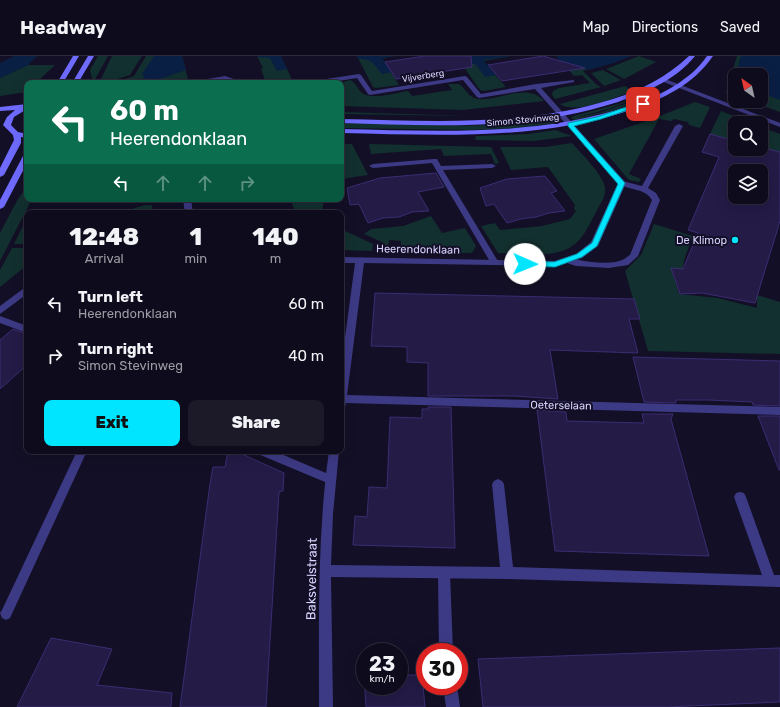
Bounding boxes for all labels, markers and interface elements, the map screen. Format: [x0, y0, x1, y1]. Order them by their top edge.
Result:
text: Headway [20, 16, 106, 39]
text: Map [583, 19, 610, 36]
text: Directions [632, 19, 698, 36]
text: Saved [720, 19, 760, 36]
street label: Vijverberg [401, 68, 445, 84]
north arrow [728, 68, 768, 108]
map controls [728, 68, 768, 204]
pin [626, 87, 660, 121]
icon: arrive [632, 93, 654, 115]
text: 60 m [110, 94, 179, 127]
icon: left [44, 96, 96, 148]
street label: Simon Stevinweg [486, 112, 560, 128]
button: search [728, 116, 768, 156]
text: Heerendonklaan [110, 128, 247, 150]
button: layers [728, 164, 768, 204]
icon: left [110, 172, 132, 194]
icon: ahead [152, 172, 174, 194]
icon: ahead [194, 172, 216, 194]
icon: right [236, 172, 258, 194]
text: 12:48 [69, 223, 139, 251]
text: 1 [189, 223, 202, 251]
text: 140 [252, 223, 299, 251]
place label: De Klimop [676, 234, 727, 247]
marker: De Klimop [730, 235, 740, 245]
street label: Heerendonklaan [376, 242, 460, 257]
position arrow [504, 243, 546, 285]
text: Arrival [85, 251, 124, 266]
text: min [184, 251, 207, 266]
text: m [270, 251, 281, 266]
text: Turn left [78, 288, 143, 306]
icon: left [44, 293, 66, 315]
text: 60 m [288, 295, 324, 313]
text: Heerendonklaan [78, 306, 177, 321]
text: Turn right [78, 340, 153, 358]
icon: right [44, 345, 66, 367]
text: 40 m [288, 347, 324, 365]
text: Simon Stevinweg [78, 358, 183, 373]
street label: Oeterselaan [530, 398, 592, 413]
button: Exit [44, 400, 180, 446]
button: Share [188, 400, 324, 446]
street label: Baksvelstraat [303, 538, 320, 620]
speed limit sign: 30 [416, 643, 468, 695]
text: 23 [369, 652, 395, 676]
text: km/h [370, 673, 394, 685]

